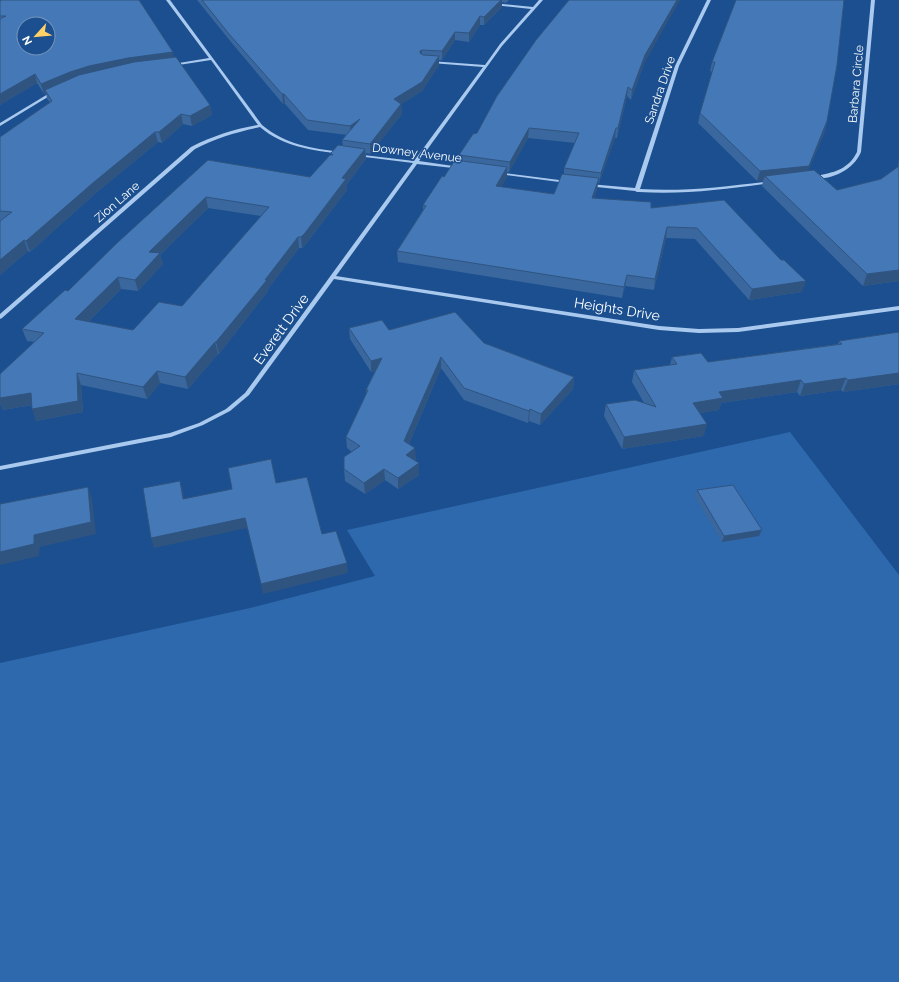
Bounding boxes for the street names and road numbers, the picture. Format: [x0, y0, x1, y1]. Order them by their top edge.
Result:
street label: Barbara Circle [846, 44, 866, 124]
street label: Sandra Drive [642, 54, 678, 126]
street label: Downey Avenue [371, 141, 463, 165]
street label: Zion Lane [92, 179, 142, 225]
street label: Everett Drive [250, 291, 312, 367]
street label: Heights Drive [573, 294, 661, 324]

